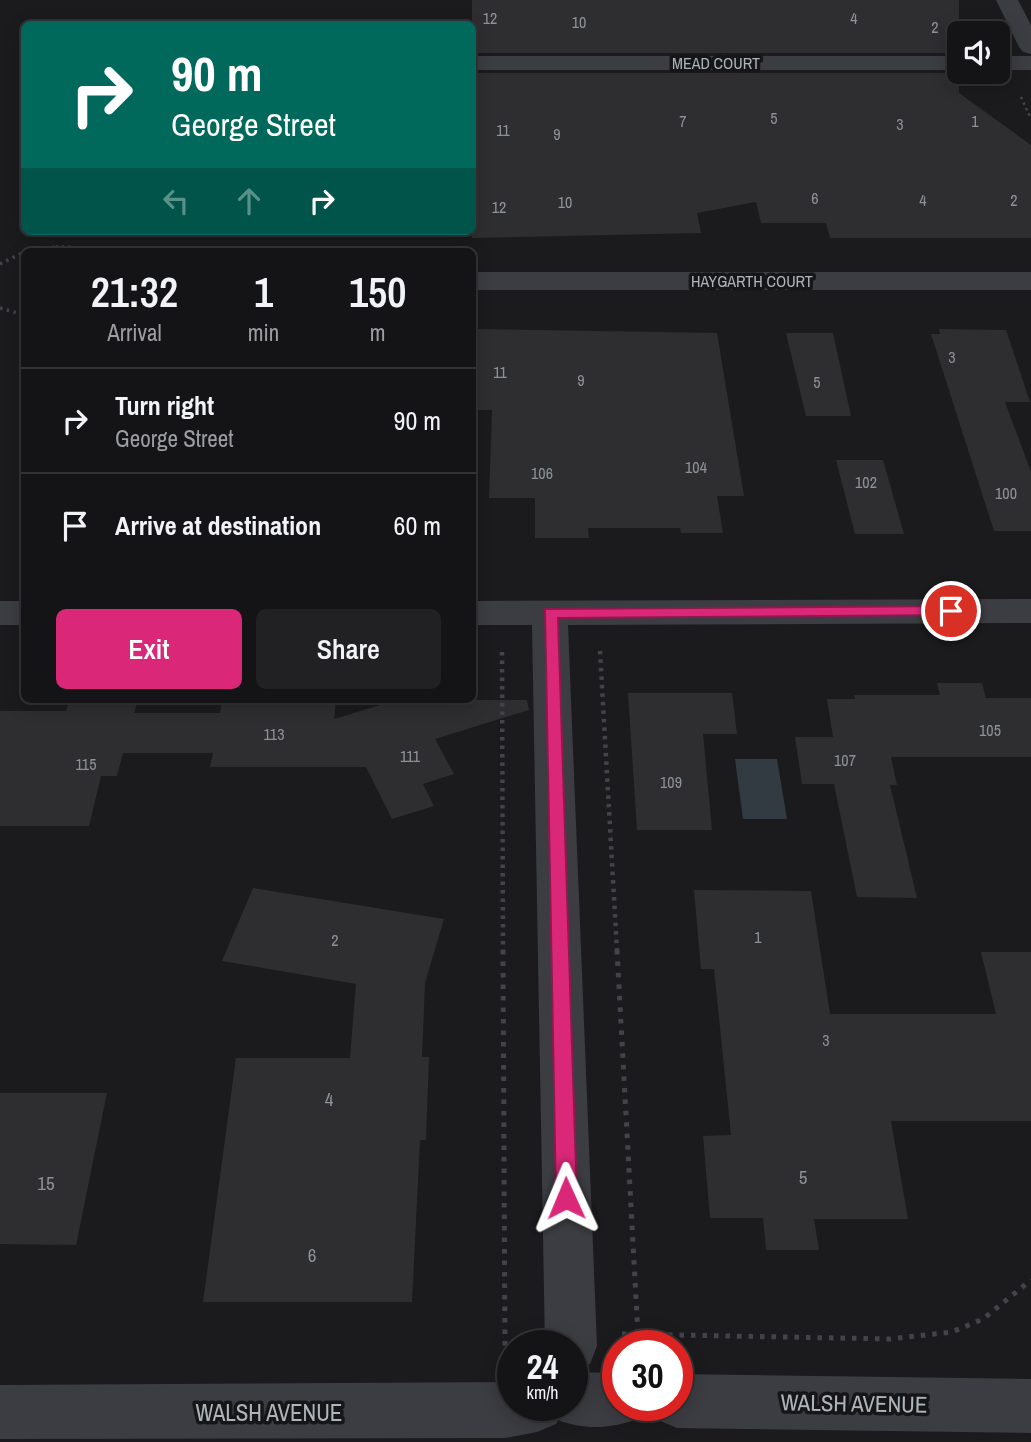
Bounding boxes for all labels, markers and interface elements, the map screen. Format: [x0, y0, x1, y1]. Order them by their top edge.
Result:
house number: 12 [483, 7, 497, 29]
house number: 4 [850, 7, 858, 29]
house number: 10 [572, 11, 586, 33]
house number: 2 [931, 16, 939, 38]
map controls [947, 21, 1010, 84]
button: sound [947, 21, 1010, 84]
text: 90 m [171, 40, 263, 106]
icon: right [56, 49, 147, 140]
street label: MEAD COURT [672, 52, 760, 74]
text: George Street [171, 103, 336, 146]
house number: 5 [770, 107, 778, 129]
house number: 7 [679, 110, 687, 132]
house number: 1 [971, 110, 979, 132]
house number: 3 [896, 113, 904, 135]
house number: 11 [496, 119, 511, 141]
house number: 9 [553, 123, 561, 145]
icon: left [157, 182, 195, 220]
icon: ahead [230, 182, 268, 220]
icon: right [303, 182, 341, 220]
house number: 6 [811, 187, 819, 209]
house number: 4 [919, 189, 927, 211]
house number: 2 [1010, 189, 1018, 211]
house number: 10 [558, 191, 572, 213]
house number: 12 [492, 196, 506, 218]
text: 21:32 [91, 264, 178, 320]
text: 1 [254, 264, 273, 320]
text: 150 [349, 264, 406, 320]
street label: HAYGARTH COURT [691, 270, 813, 292]
text: Arrival [107, 317, 162, 348]
text: min [248, 317, 279, 348]
text: m [370, 317, 385, 348]
house number: 3 [948, 346, 956, 368]
house number: 11 [493, 361, 508, 383]
house number: 9 [577, 369, 585, 391]
house number: 5 [813, 371, 821, 393]
text: Turn right [115, 388, 214, 423]
icon: right [56, 402, 94, 440]
text: 90 m [394, 403, 441, 438]
text: George Street [115, 423, 233, 454]
house number: 104 [685, 456, 707, 478]
house number: 106 [531, 462, 553, 484]
house number: 102 [855, 471, 877, 493]
house number: 100 [995, 482, 1017, 504]
icon: arrive [56, 507, 94, 545]
text: Arrive at destination [115, 508, 321, 543]
text: 60 m [394, 508, 441, 543]
pin [921, 581, 981, 641]
icon: arrive [932, 592, 970, 630]
button: Exit [56, 609, 242, 689]
button: Share [256, 609, 441, 689]
house number: 105 [979, 719, 1001, 741]
house number: 113 [264, 723, 284, 745]
house number: 111 [400, 745, 421, 767]
house number: 107 [834, 749, 856, 771]
house number: 115 [76, 753, 96, 775]
house number: 109 [660, 771, 682, 793]
house number: 1 [754, 926, 762, 948]
house number: 2 [331, 929, 339, 951]
house number: 3 [822, 1029, 830, 1051]
house number: 4 [325, 1086, 334, 1112]
position arrow [529, 1161, 603, 1235]
house number: 5 [799, 1164, 808, 1190]
house number: 15 [37, 1170, 55, 1196]
house number: 6 [308, 1242, 316, 1268]
speed limit sign: 30 [602, 1330, 693, 1421]
text: 24 [527, 1343, 558, 1390]
text: km/h [527, 1380, 559, 1405]
street label: WALSH AVENUE [780, 1386, 928, 1420]
street label: WALSH AVENUE [196, 1397, 342, 1428]

